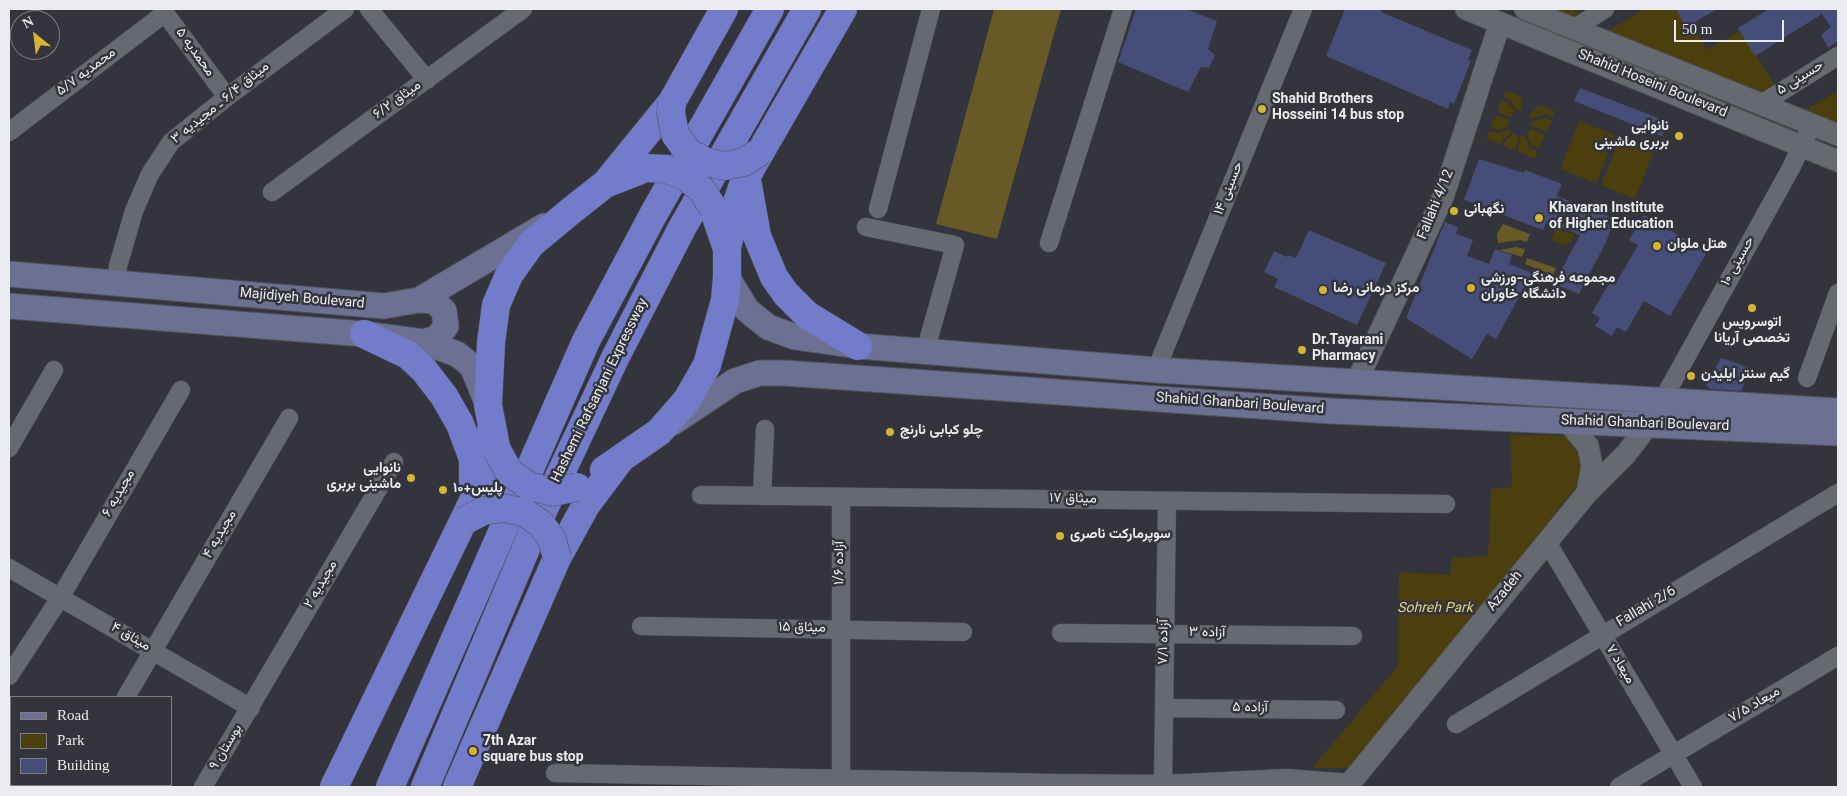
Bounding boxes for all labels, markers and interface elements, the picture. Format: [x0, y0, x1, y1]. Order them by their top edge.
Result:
north arrow [10, 10, 60, 60]
scale bar [1677, 10, 1787, 42]
text: N [20, 13, 36, 31]
text: 50 m [1682, 21, 1712, 37]
street label: محمدیه ۵ [171, 25, 217, 81]
street label: محمدیه ۵/۷ [54, 45, 120, 101]
street label: Shahid Hoseini Boulevard [1575, 47, 1729, 123]
street label: حسینی ۵ [1774, 58, 1828, 100]
street label: میثاق ۶/۴ ـ مجیدیه ۳ [169, 59, 273, 149]
street label: میثاق ۶/۲ [371, 78, 425, 124]
place label: Shahid Brothers Hosseini 14 bus stop [1272, 93, 1404, 125]
marker: Shahid Brothers Hosseini 14 bus stop [1256, 103, 1268, 115]
place label: نانوایی بربری ماشینی [1594, 120, 1669, 152]
marker: نانوایی بربری ماشینی [1673, 130, 1685, 142]
street label: حسینی ۱۴ [1212, 160, 1248, 218]
street label: Fallahi 4/12 [1415, 168, 1459, 242]
place label: Khavaran Institute of Higher Education [1549, 202, 1674, 234]
place label: نگهبانی [1464, 203, 1504, 219]
marker: نگهبانی [1448, 205, 1460, 217]
marker: Khavaran Institute of Higher Education [1533, 212, 1545, 224]
street label: حسینی ۱۰ [1719, 234, 1759, 290]
place label: هتل ملوان [1667, 238, 1727, 254]
marker: هتل ملوان [1651, 240, 1663, 252]
place label: مجموعه فرهنگی-ورزشی دانشگاه خاوران [1481, 272, 1615, 304]
place label: مرکز درمانی رضا [1333, 282, 1419, 298]
marker: مجموعه فرهنگی-ورزشی دانشگاه خاوران [1465, 282, 1477, 294]
marker: مرکز درمانی رضا [1317, 284, 1329, 296]
street label: Majidiyeh Boulevard [239, 286, 365, 314]
street label: Hashemi Rafsanjani Expressway [549, 296, 653, 486]
marker: اتوسرویس تخصصی آریانا [1746, 302, 1758, 314]
place label: اتوسرویس تخصصی آریانا [1714, 316, 1790, 348]
place label: Dr.Tayarani Pharmacy [1312, 334, 1383, 367]
marker: Dr.Tayarani Pharmacy [1296, 344, 1308, 356]
place label: گیم سنتر ایلیدن [1701, 368, 1790, 384]
marker: گیم سنتر ایلیدن [1685, 370, 1697, 382]
street label: Shahid Ghanbari Boulevard [1155, 391, 1325, 419]
street label: Shahid Ghanbari Boulevard [1561, 414, 1729, 436]
place label: چلو کبابی نارنج [900, 424, 983, 440]
marker: چلو کبابی نارنج [884, 426, 896, 438]
place label: نانوایی ماشینی بربری [326, 462, 401, 494]
street label: مجیدیه ۶ [100, 467, 140, 521]
marker: نانوایی ماشینی بربری [405, 472, 417, 484]
place label: پلیس+۱۰ [453, 482, 503, 498]
marker: پلیس+۱۰ [437, 484, 449, 496]
street label: میثاق ۱۷ [1049, 491, 1097, 509]
street label: مجیدیه ۴ [200, 508, 242, 562]
place label: سوپرمارکت ناصری [1070, 528, 1171, 544]
marker: سوپرمارکت ناصری [1054, 530, 1066, 542]
street label: آزاده ۱/۶ [833, 541, 849, 585]
street label: مجیدیه ۲ [302, 558, 342, 612]
street label: Azadeh [1485, 569, 1527, 615]
street label: Fallahi 2/6 [1614, 584, 1680, 632]
park label: Sohreh Park [1397, 602, 1473, 618]
street label: آزاده ۷/۱ [1156, 619, 1174, 665]
street label: میثاق ۴ [107, 620, 153, 656]
street label: میثاق ۱۵ [778, 620, 826, 638]
street label: آزاده ۳ [1189, 625, 1225, 643]
street label: میعاد ۷ [1601, 642, 1637, 688]
street label: میعاد ۷/۵ [1726, 684, 1784, 728]
legend [10, 696, 172, 786]
street label: آزاده ۵ [1232, 700, 1268, 718]
text: Road [57, 707, 89, 723]
street label: بوستان ۹ [207, 722, 247, 774]
text: Park [57, 732, 85, 748]
place label: 7th Azar square bus stop [483, 735, 584, 768]
marker: 7th Azar square bus stop [467, 745, 479, 757]
text: Building [57, 757, 110, 773]

